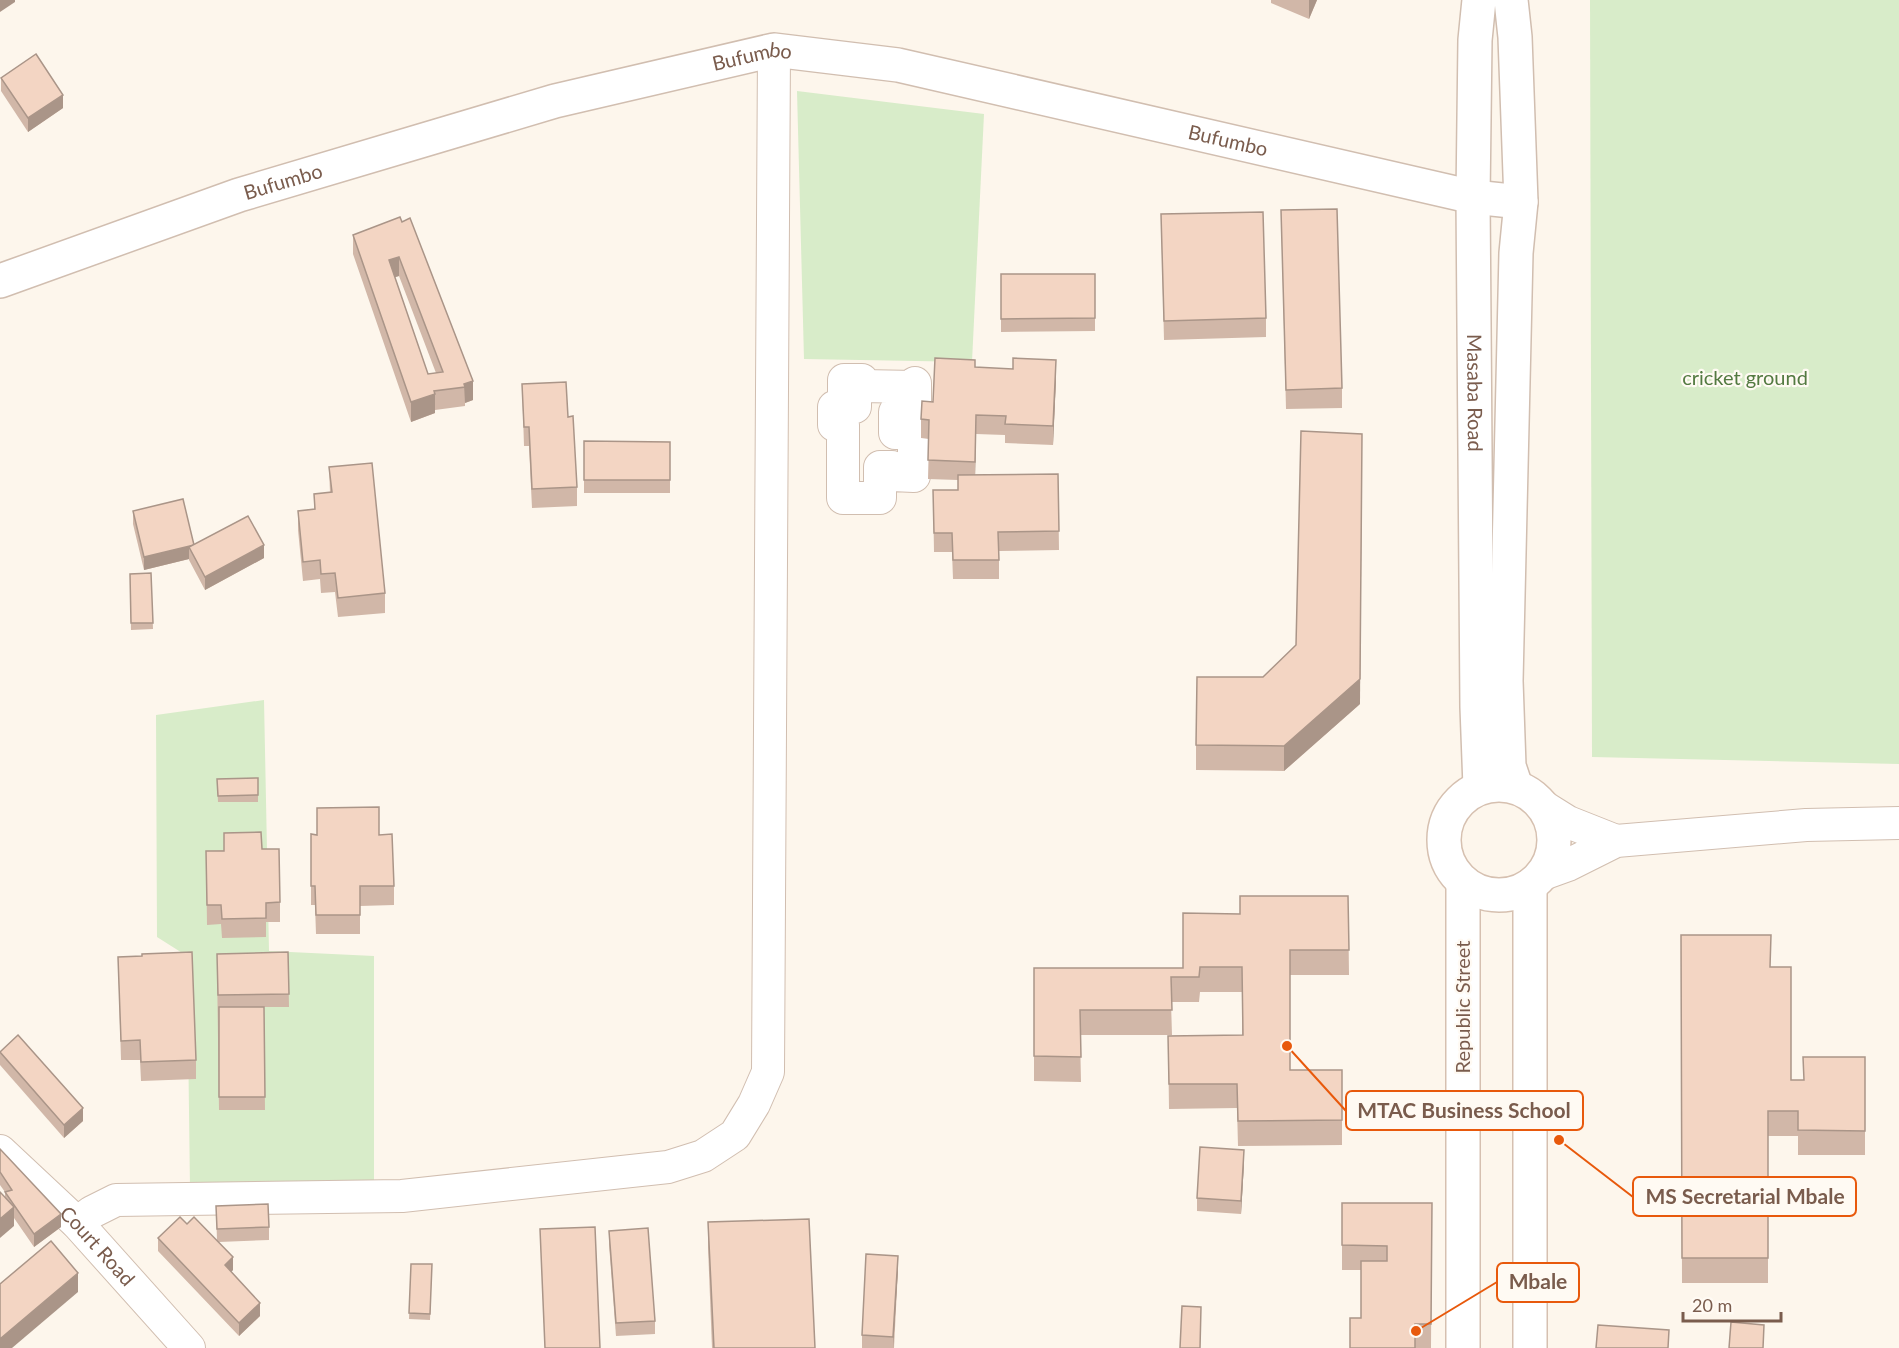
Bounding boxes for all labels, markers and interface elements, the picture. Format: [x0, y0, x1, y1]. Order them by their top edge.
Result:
street label: Bufumbo [710, 37, 793, 75]
street label: Bufumbo [1186, 119, 1270, 161]
street label: Bufumbo [241, 158, 325, 204]
street label: Masaba Road [1463, 334, 1488, 452]
park label: cricket ground [1682, 365, 1808, 389]
street label: Republic Street [1450, 941, 1474, 1073]
callout: MTAC Business School [1346, 1091, 1583, 1130]
text: MTAC Business School [1357, 1097, 1571, 1122]
callout: MS Secretarial Mbale [1633, 1177, 1856, 1216]
text: MS Secretarial Mbale [1645, 1183, 1845, 1208]
street label: Court Road [55, 1200, 140, 1290]
callout: Mbale [1497, 1263, 1579, 1302]
text: Mbale [1509, 1268, 1567, 1293]
scale bar [1683, 1285, 1780, 1323]
text: 20 m [1692, 1294, 1732, 1316]

